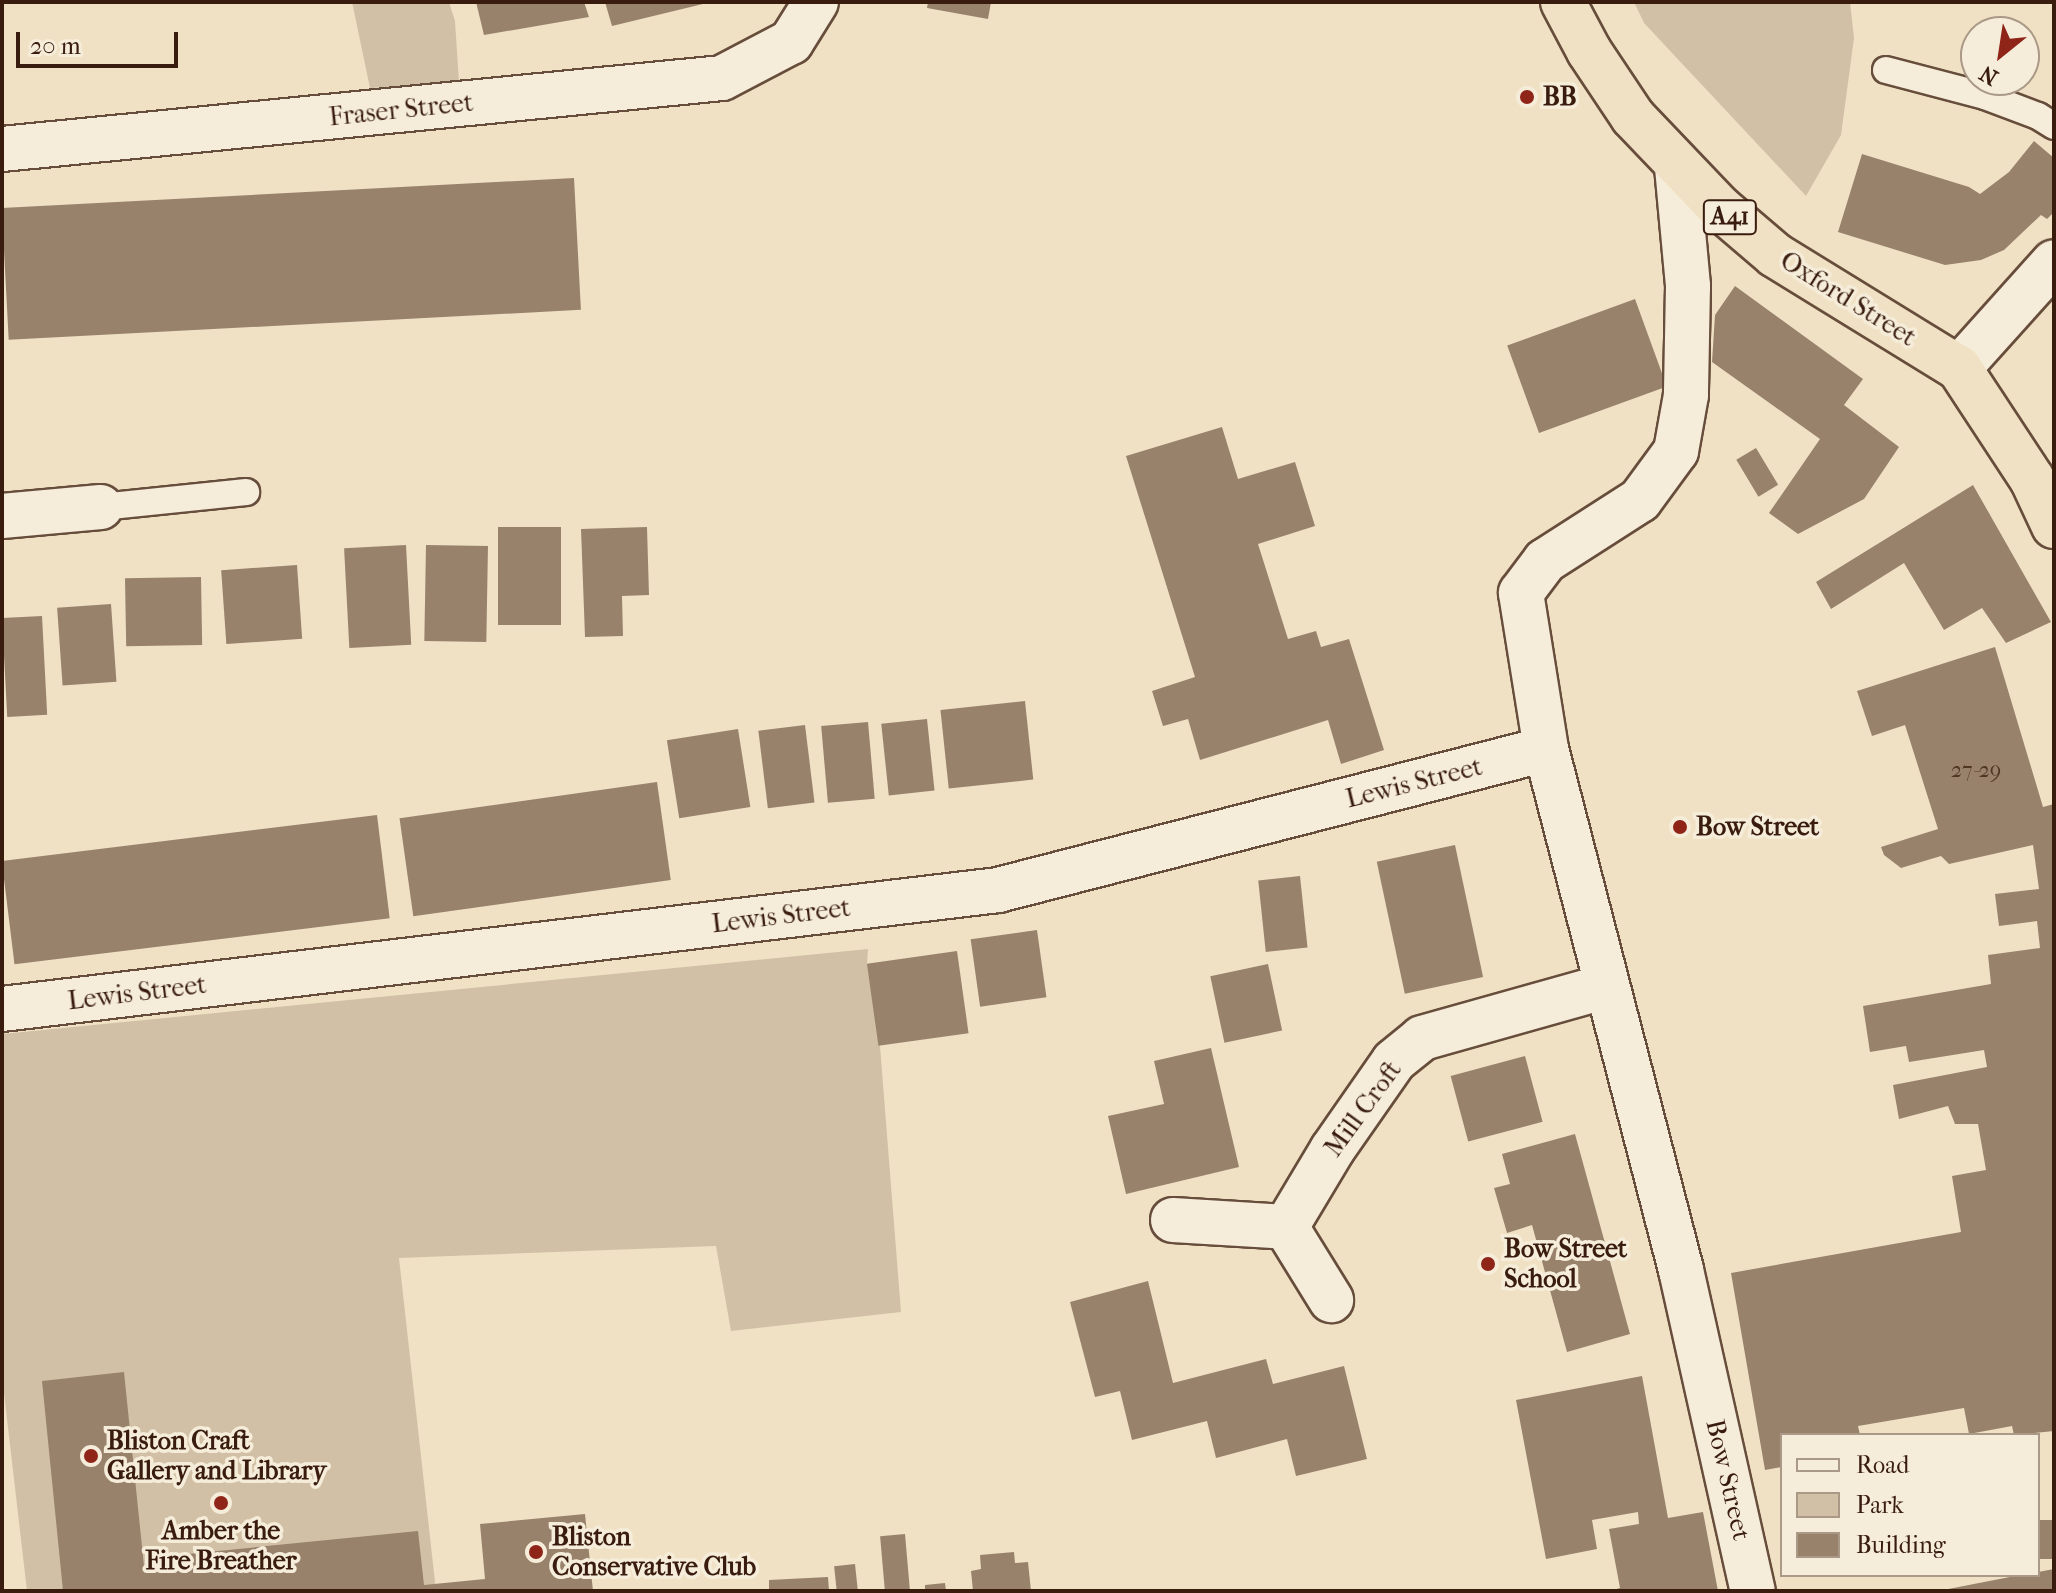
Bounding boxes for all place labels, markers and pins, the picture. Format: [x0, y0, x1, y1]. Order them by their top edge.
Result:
place label: BB [1543, 81, 1577, 113]
marker: BB [1518, 88, 1536, 106]
place label: Bow Street [1696, 811, 1819, 843]
marker: Bow Street [1671, 818, 1689, 836]
place label: Bow Street School [1504, 1233, 1627, 1294]
marker: Bow Street School [1479, 1255, 1497, 1273]
place label: Bliston Craft Gallery and Library [107, 1425, 326, 1486]
marker: Bliston Craft Gallery and Library [82, 1447, 100, 1465]
marker: Amber the Fire Breather [212, 1494, 230, 1512]
place label: Amber the Fire Breather [145, 1515, 297, 1576]
place label: Bliston Conservative Club [552, 1521, 756, 1582]
marker: Bliston Conservative Club [527, 1543, 545, 1561]

